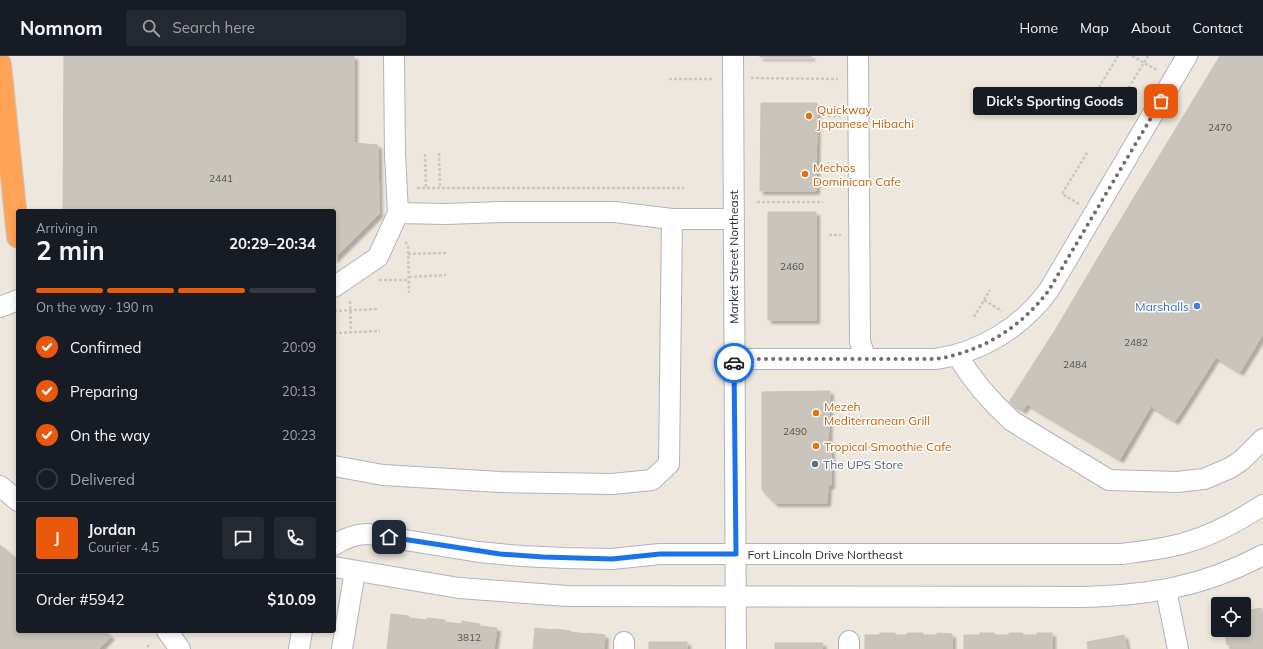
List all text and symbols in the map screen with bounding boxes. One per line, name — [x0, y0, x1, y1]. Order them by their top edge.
search box — [126, 10, 406, 46]
text: Nomnom — [20, 16, 102, 40]
icon: search — [140, 17, 162, 39]
text: Search here — [172, 18, 255, 37]
text: Home — [1019, 19, 1058, 37]
text: Map — [1080, 19, 1109, 37]
text: About — [1131, 19, 1171, 37]
text: Contact — [1193, 19, 1243, 37]
pin — [1144, 84, 1178, 118]
callout: Dick's Sporting Goods — [973, 87, 1137, 115]
icon: bag — [1150, 90, 1172, 112]
text: Dick's Sporting Goods — [986, 93, 1124, 109]
place label: Quickway Japanese Hibachi — [817, 102, 914, 131]
marker: Quickway Japanese Hibachi — [804, 111, 814, 121]
house number: 2470 — [1208, 121, 1232, 134]
place label: Mechos Dominican Cafe — [813, 160, 901, 189]
marker: Mechos Dominican Cafe — [800, 169, 810, 179]
house number: 2441 — [209, 172, 233, 185]
street label: Market Street Northeast — [726, 190, 741, 324]
text: Arriving in — [36, 220, 98, 236]
text: 2 min — [36, 234, 105, 267]
text: 20:29–20:34 — [229, 234, 316, 253]
house number: 2460 — [780, 260, 804, 273]
text: On the way · 190 m — [36, 299, 153, 315]
place label: Marshalls — [1135, 299, 1189, 314]
marker: Marshalls — [1192, 301, 1202, 311]
icon: check — [36, 336, 58, 358]
house number: 2482 — [1124, 336, 1148, 349]
text: Confirmed — [70, 338, 141, 357]
text: 20:09 — [282, 339, 316, 355]
courier — [714, 343, 754, 383]
icon: car — [723, 352, 745, 374]
house number: 2484 — [1063, 358, 1087, 371]
icon: check — [36, 380, 58, 402]
text: Preparing — [70, 382, 138, 401]
text: 20:13 — [282, 383, 316, 399]
place label: Mezeh Mediterranean Grill — [824, 399, 930, 428]
marker: Mezeh Mediterranean Grill — [811, 408, 821, 418]
icon: check — [36, 424, 58, 446]
house number: 2490 — [783, 425, 807, 438]
text: On the way — [70, 426, 150, 445]
text: 20:23 — [282, 427, 316, 443]
place label: Tropical Smoothie Cafe — [824, 439, 952, 454]
marker: Tropical Smoothie Cafe — [811, 441, 821, 451]
place label: The UPS Store — [823, 457, 903, 472]
marker: The UPS Store — [810, 459, 820, 469]
text: Delivered — [70, 470, 135, 489]
button: chat — [222, 517, 264, 559]
button: phone — [274, 517, 316, 559]
text: Jordan — [88, 520, 136, 539]
pin — [372, 520, 406, 554]
icon: home — [378, 526, 400, 548]
text: J — [54, 528, 60, 547]
text: Courier · 4.5 — [88, 539, 159, 555]
street label: Fort Lincoln Drive Northeast — [747, 547, 903, 562]
text: Order #5942 — [36, 590, 124, 609]
text: $10.09 — [267, 590, 316, 609]
map controls — [1211, 597, 1251, 637]
button: locate — [1211, 597, 1251, 637]
house number: 3812 — [457, 631, 481, 644]

